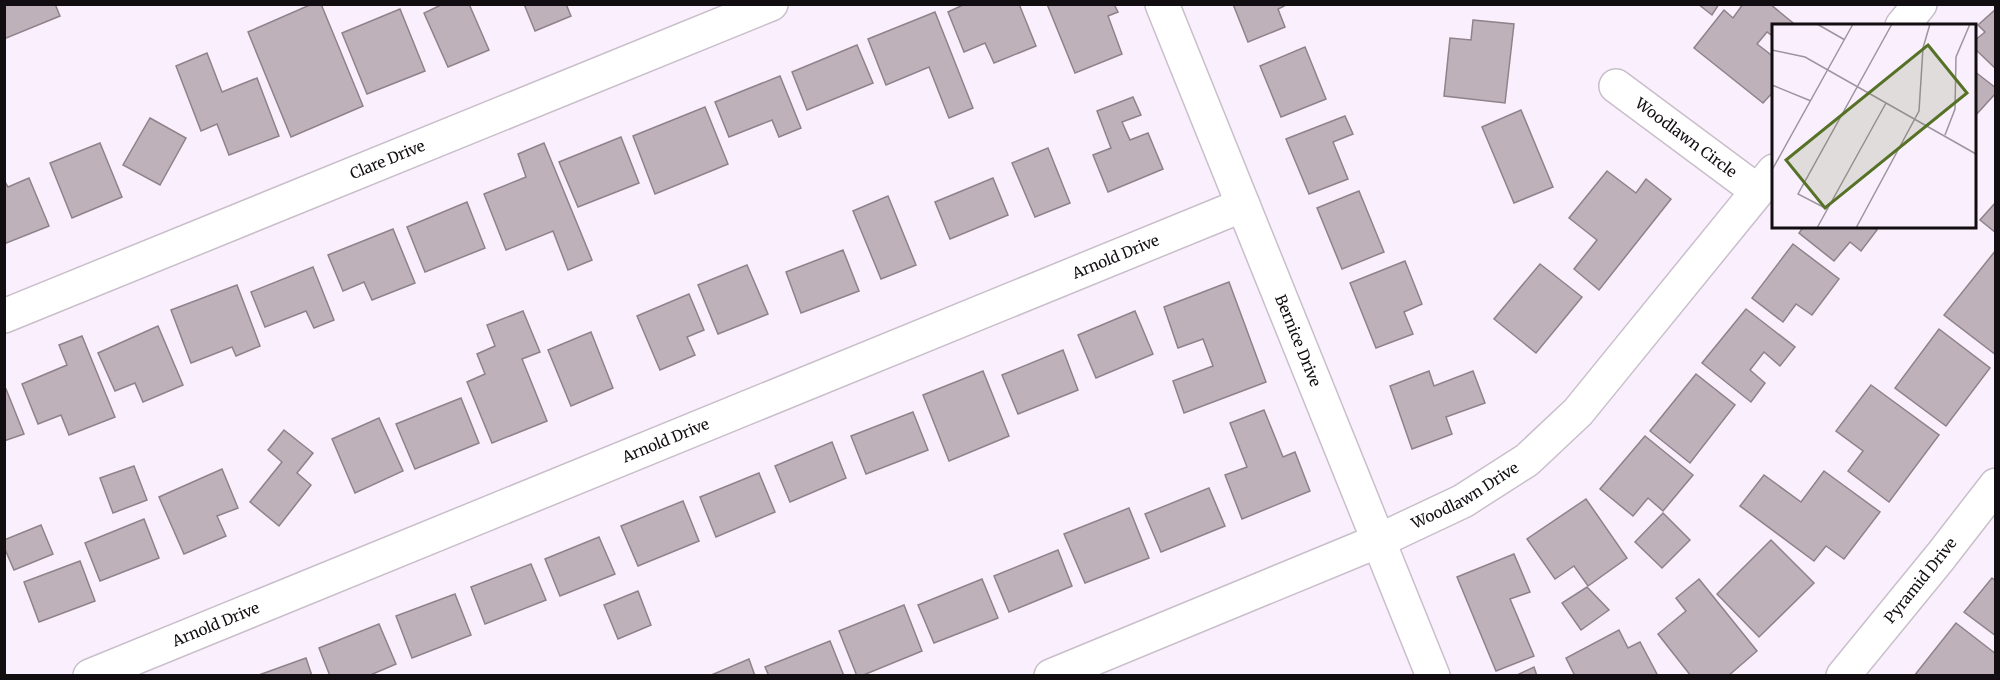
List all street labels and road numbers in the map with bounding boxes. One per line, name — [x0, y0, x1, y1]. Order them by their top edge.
street label: Woodlawn Circle — [1631, 93, 1741, 181]
street label: Clare Drive — [347, 136, 428, 183]
street label: Arnold Drive — [1068, 230, 1162, 283]
street label: Bernice Drive — [1271, 292, 1325, 389]
street label: Arnold Drive — [618, 414, 712, 467]
street label: Woodlawn Drive — [1408, 458, 1522, 533]
street label: Pyramid Drive — [1880, 534, 1961, 627]
street label: Arnold Drive — [169, 598, 262, 651]

